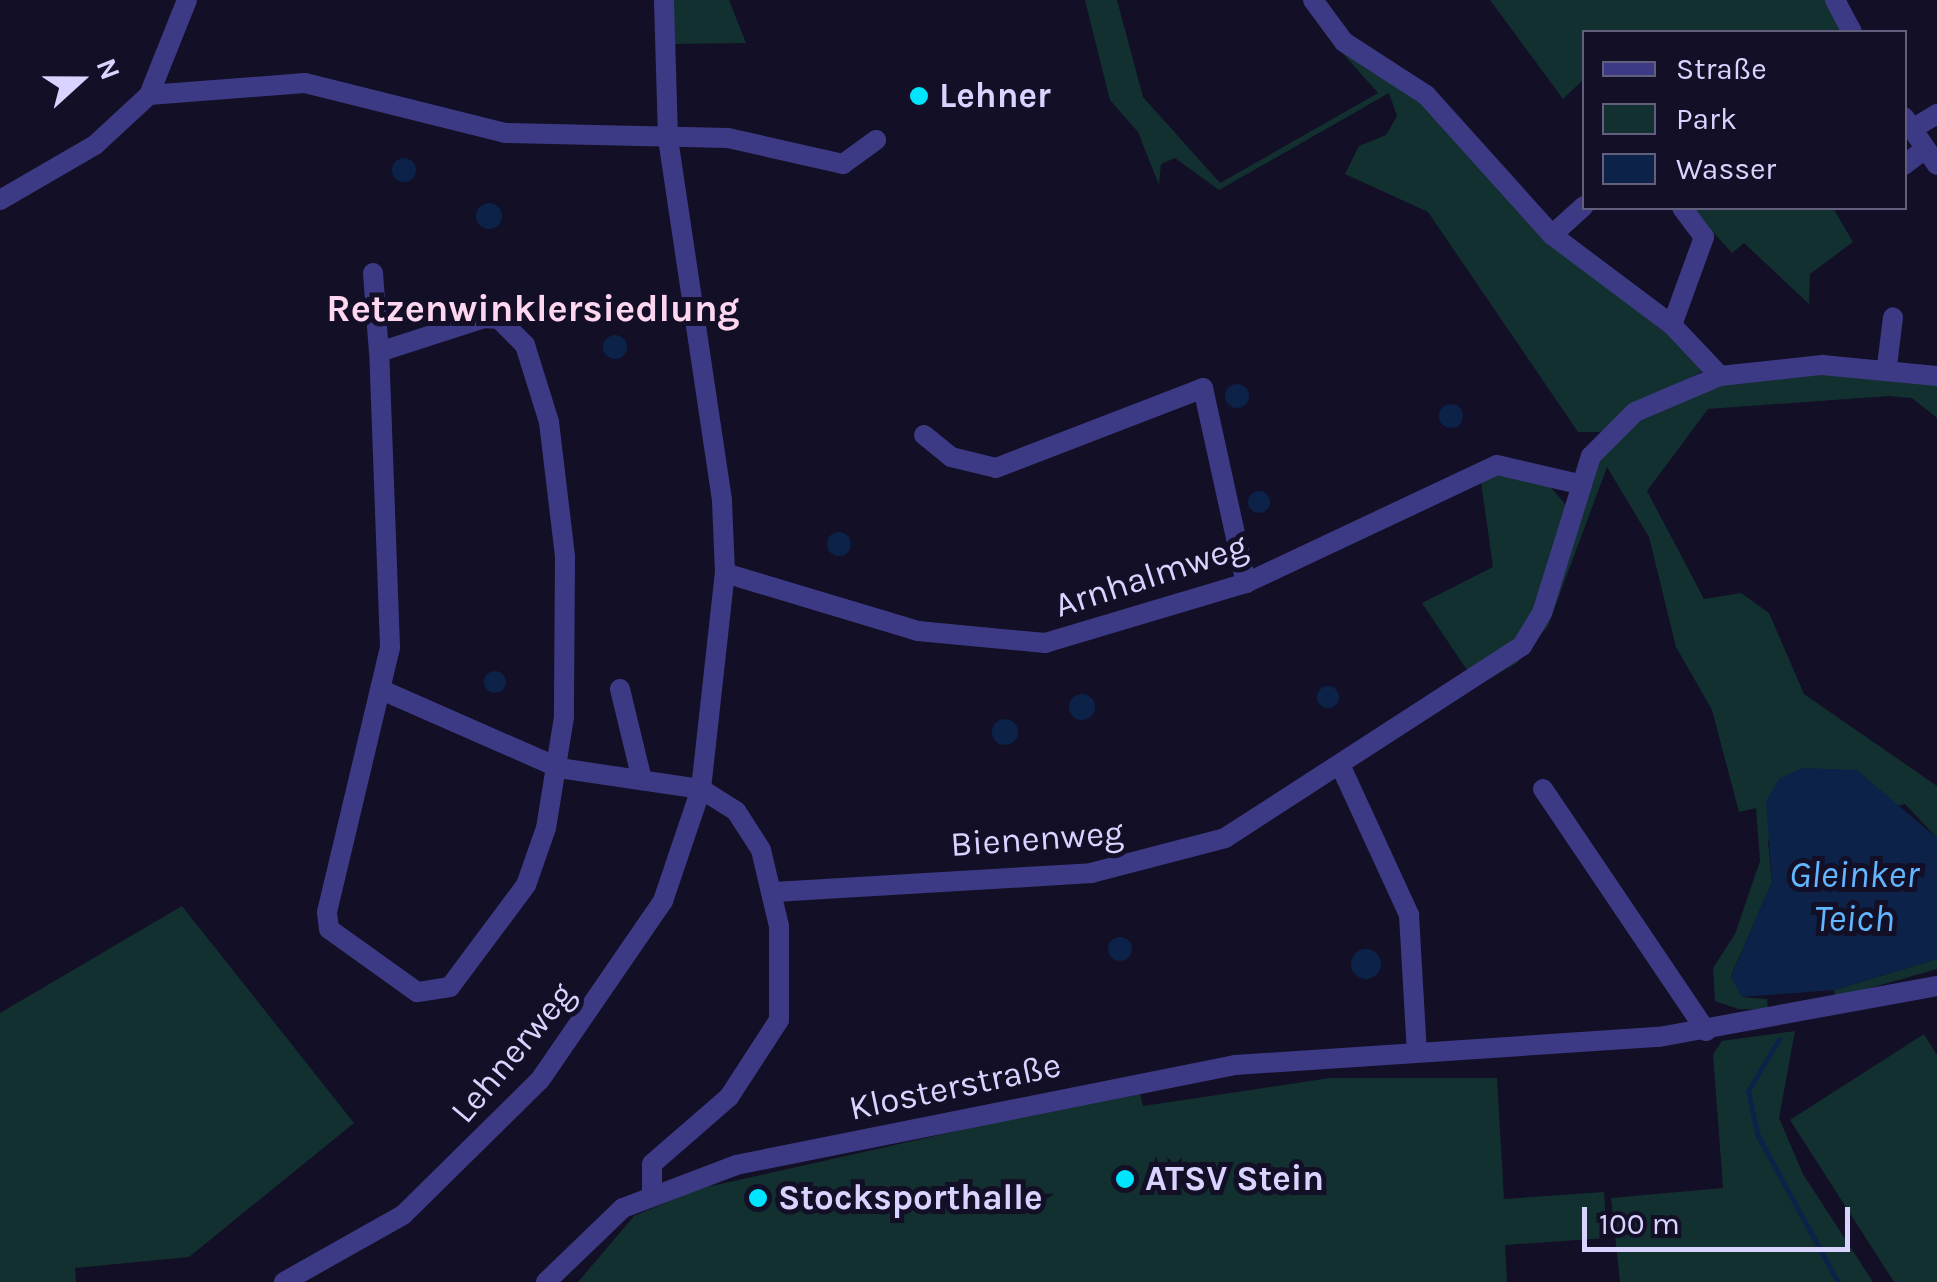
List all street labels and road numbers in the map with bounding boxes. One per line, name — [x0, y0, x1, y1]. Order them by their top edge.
street label: Arnhalmweg — [1049, 525, 1253, 627]
street label: Bienenweg — [949, 812, 1125, 866]
street label: Lehnerweg — [442, 974, 584, 1132]
street label: Klosterstraße — [845, 1044, 1065, 1130]

